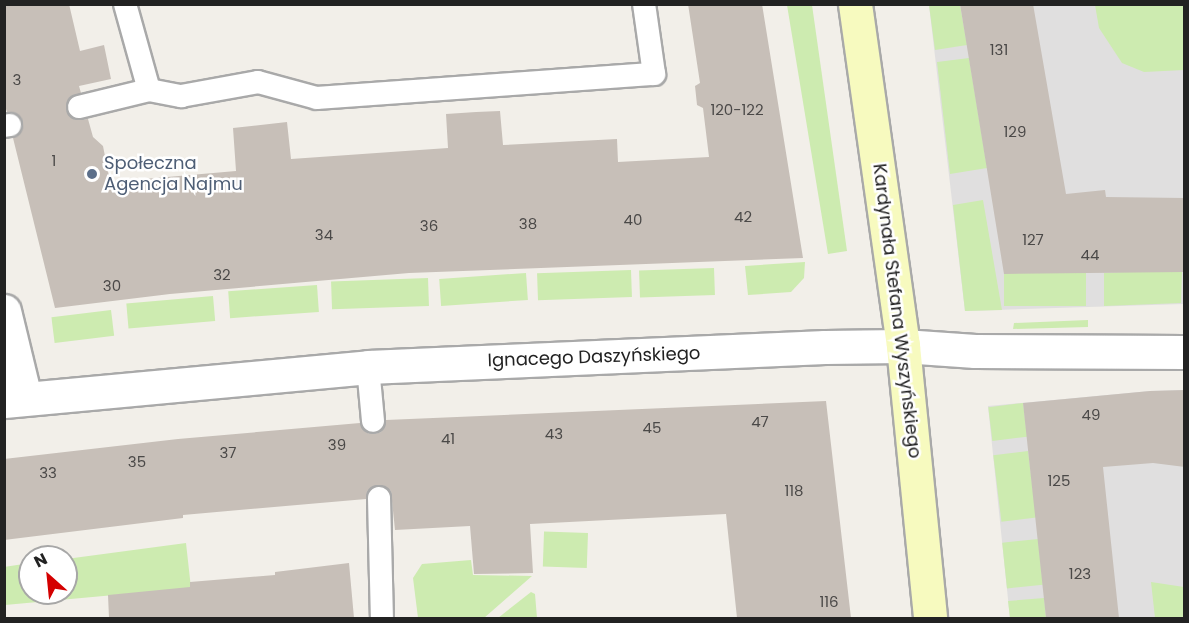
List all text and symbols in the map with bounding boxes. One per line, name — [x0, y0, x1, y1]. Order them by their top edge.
house number: 131 — [990, 41, 1008, 59]
house number: 3 — [13, 71, 21, 89]
house number: 120-122 — [710, 101, 764, 119]
house number: 129 — [1004, 123, 1026, 141]
house number: 1 — [52, 152, 56, 170]
place label: Społeczna Agencja Najmu — [104, 153, 243, 195]
street label: Kardynała Stefana Wyszyńskiego — [868, 162, 926, 460]
marker: Społeczna Agencja Najmu — [85, 167, 99, 181]
house number: 42 — [734, 208, 752, 226]
house number: 40 — [624, 211, 642, 229]
house number: 38 — [519, 215, 537, 233]
house number: 36 — [420, 217, 438, 235]
house number: 34 — [315, 226, 333, 244]
house number: 127 — [1022, 231, 1044, 249]
house number: 44 — [1081, 246, 1099, 264]
house number: 32 — [213, 266, 231, 284]
house number: 30 — [103, 277, 121, 295]
street label: Ignacego Daszyńskiego — [487, 342, 701, 372]
house number: 49 — [1082, 406, 1100, 424]
house number: 47 — [751, 413, 769, 431]
house number: 45 — [643, 419, 661, 437]
house number: 43 — [545, 425, 563, 443]
house number: 41 — [441, 430, 455, 448]
house number: 39 — [328, 436, 346, 454]
house number: 37 — [219, 444, 237, 462]
house number: 35 — [128, 453, 146, 471]
house number: 33 — [39, 464, 57, 482]
house number: 125 — [1048, 472, 1070, 490]
house number: 118 — [784, 482, 804, 500]
north arrow — [18, 545, 78, 605]
text: N — [30, 547, 51, 573]
house number: 123 — [1069, 565, 1091, 583]
house number: 116 — [819, 593, 839, 611]

